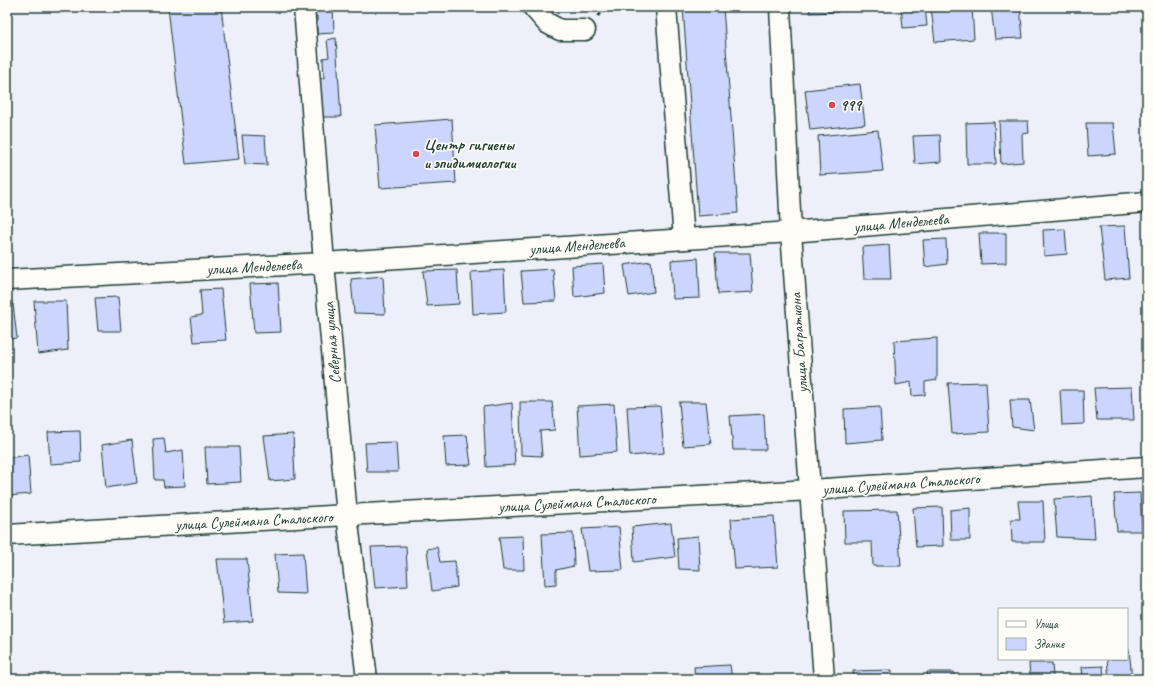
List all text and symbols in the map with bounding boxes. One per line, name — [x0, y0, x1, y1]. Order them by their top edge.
place label: 999 — [840, 95, 863, 115]
marker: 999 — [827, 100, 837, 110]
place label: Центр гигиены и эпидимиологии — [424, 135, 516, 173]
marker: Центр гигиены и эпидимиологии — [411, 149, 421, 159]
street label: улица Менделеева — [852, 209, 951, 237]
street label: улица Менделеева — [528, 233, 627, 259]
street label: улица Менделеева — [205, 254, 304, 280]
street label: улица Багратиона — [785, 291, 813, 395]
street label: Северная улица — [318, 300, 346, 385]
street label: улица Сулеймана Стальского — [821, 468, 983, 500]
street label: улица Сулеймана Стальского — [497, 489, 659, 517]
street label: улица Сулеймана Стальского — [174, 507, 336, 535]
legend — [998, 608, 1128, 660]
text: Улица — [1034, 616, 1059, 632]
text: Здание — [1034, 636, 1065, 652]

